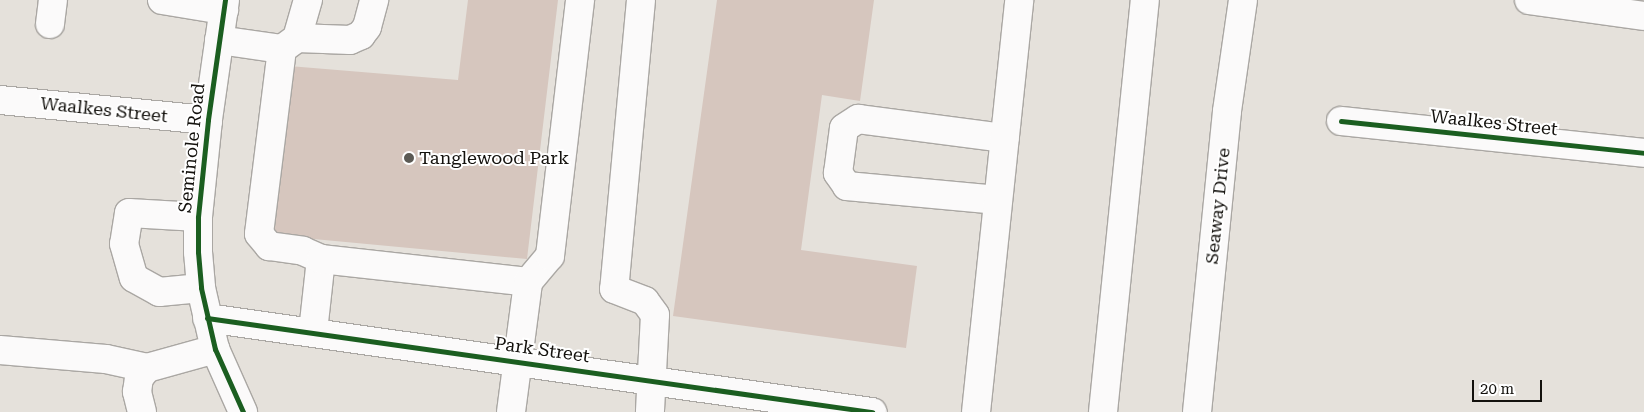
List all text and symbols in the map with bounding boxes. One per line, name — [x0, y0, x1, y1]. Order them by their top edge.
street label: Seminole Road — [174, 82, 210, 214]
street label: Waalkes Street — [39, 93, 169, 127]
street label: Waalkes Street — [1429, 106, 1559, 140]
place label: Tanglewood Park — [419, 147, 569, 169]
street label: Seaway Drive — [1201, 147, 1235, 265]
marker: Tanglewood Park — [403, 152, 415, 164]
street label: Park Street — [493, 333, 591, 367]
scale bar — [1474, 370, 1544, 402]
text: 20 m — [1480, 380, 1514, 398]

